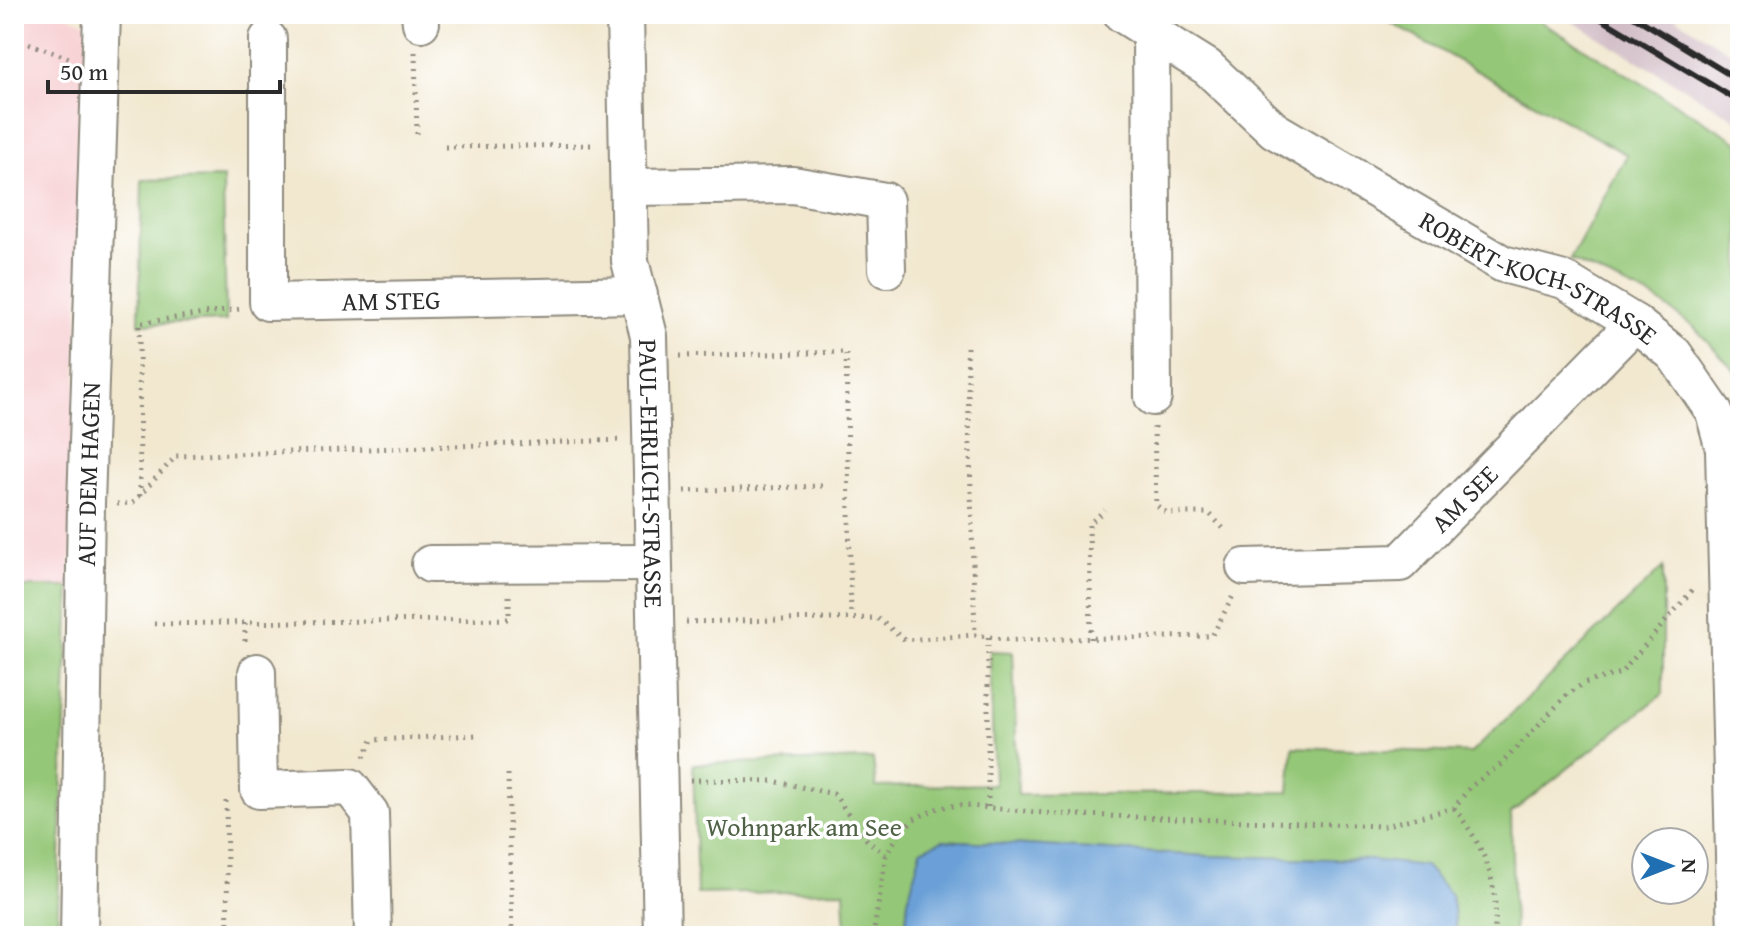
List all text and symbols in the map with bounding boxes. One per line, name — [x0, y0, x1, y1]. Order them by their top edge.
scale bar — [48, 44, 280, 94]
text: 50 m — [60, 54, 108, 89]
street label: ROBERT-KOCH-STRASSE — [1412, 200, 1666, 353]
street label: AM STEG — [341, 279, 441, 320]
street label: PAUL-EHRLICH-STRASSE — [630, 339, 674, 608]
street label: AUF DEM HAGEN — [65, 381, 109, 567]
street label: AM SEE — [1421, 455, 1506, 541]
park label: Wohnpark am See — [706, 807, 902, 846]
north arrow — [1630, 826, 1710, 906]
text: N — [1674, 859, 1706, 874]

